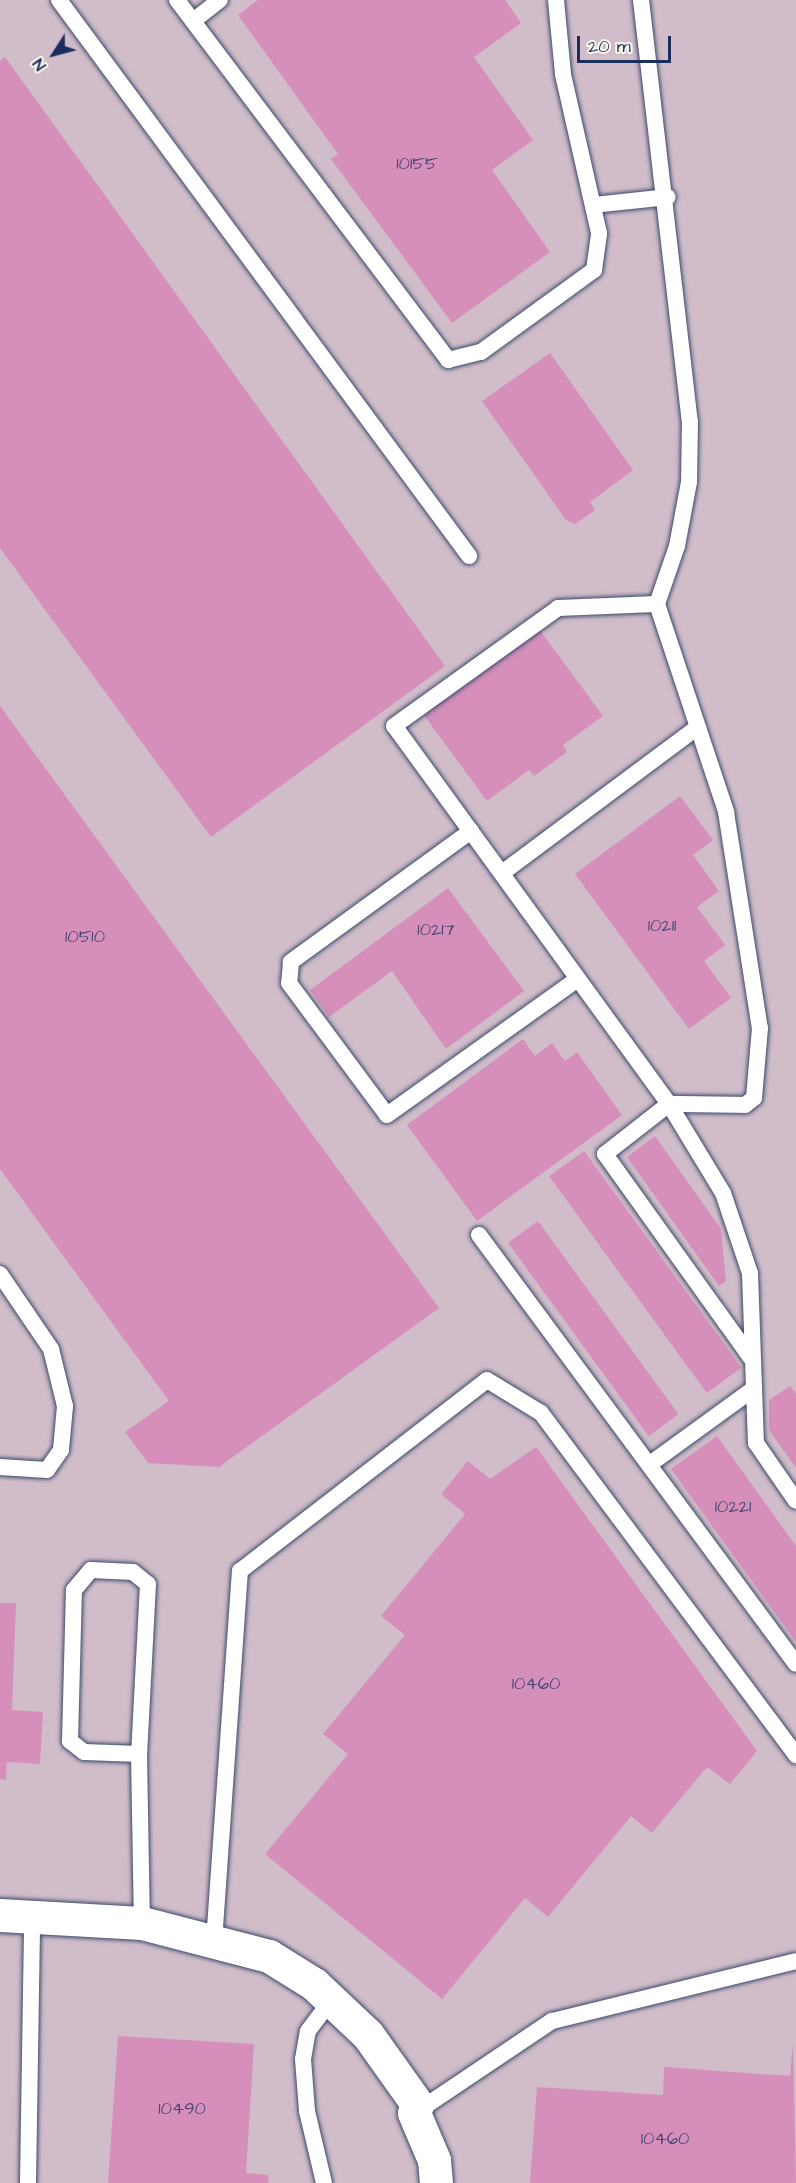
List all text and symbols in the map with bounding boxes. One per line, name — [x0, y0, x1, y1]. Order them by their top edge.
north arrow — [24, 24, 84, 84]
scale bar — [580, 24, 674, 62]
text: 20 m — [588, 34, 631, 59]
text: N — [28, 54, 51, 75]
house number: 10155 — [396, 153, 438, 175]
house number: 10211 — [648, 915, 676, 937]
house number: 10217 — [417, 919, 455, 941]
house number: 10510 — [65, 926, 105, 948]
house number: 10221 — [715, 1496, 751, 1518]
house number: 10460 — [512, 1673, 560, 1695]
house number: 10490 — [158, 2098, 206, 2120]
house number: 10460 — [641, 2128, 689, 2150]

